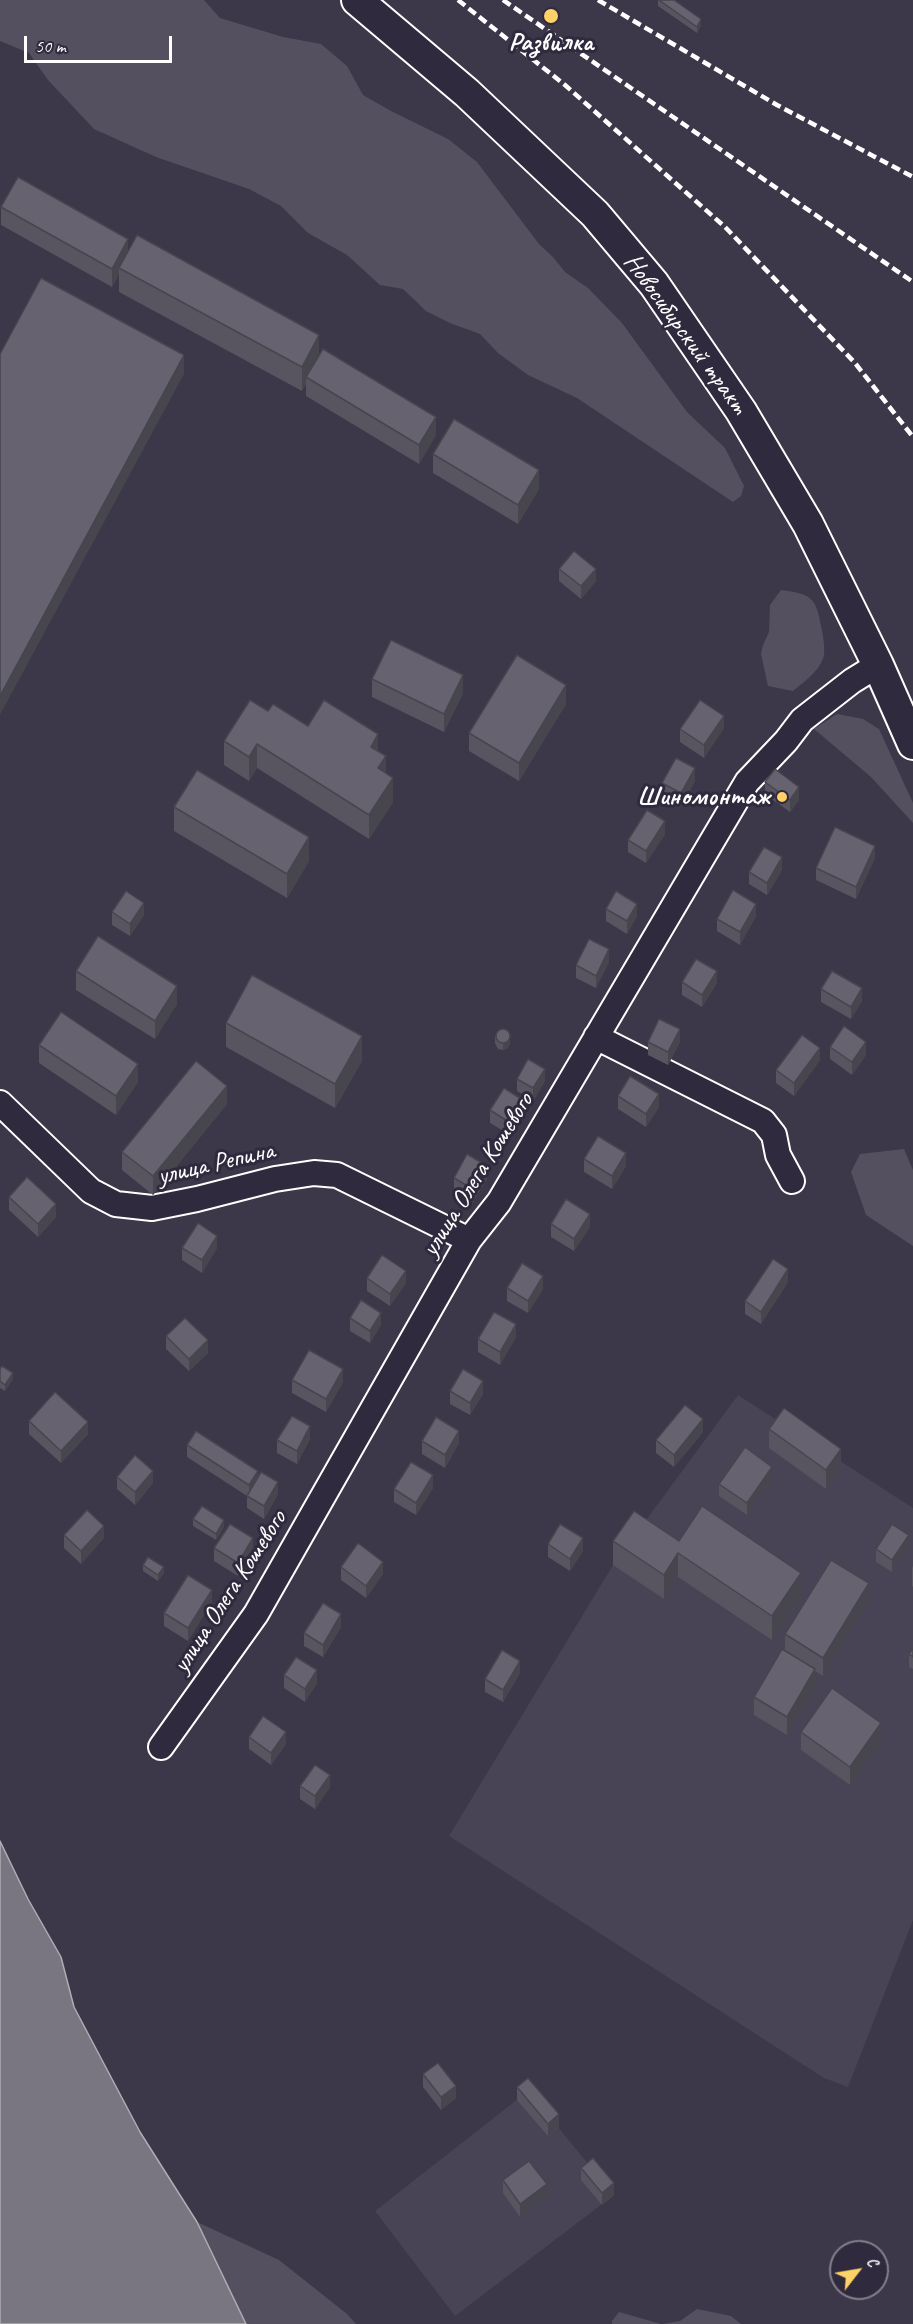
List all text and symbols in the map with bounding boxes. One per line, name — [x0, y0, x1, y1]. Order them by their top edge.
marker: Развилка — [542, 7, 560, 25]
scale bar — [27, 24, 176, 62]
place label: Развилка — [509, 27, 593, 59]
text: 50 m — [35, 35, 66, 57]
street label: Новосибирский тракт — [616, 248, 754, 420]
place label: Шиномонтаж — [637, 781, 770, 813]
marker: Шиномонтаж — [775, 790, 789, 804]
street label: улица Олега Кошевого — [415, 1087, 541, 1263]
street label: улица Репина — [155, 1135, 277, 1193]
street label: улица Олега Кошевого — [166, 1505, 294, 1679]
north arrow — [829, 2240, 889, 2300]
text: С — [862, 2253, 883, 2270]

